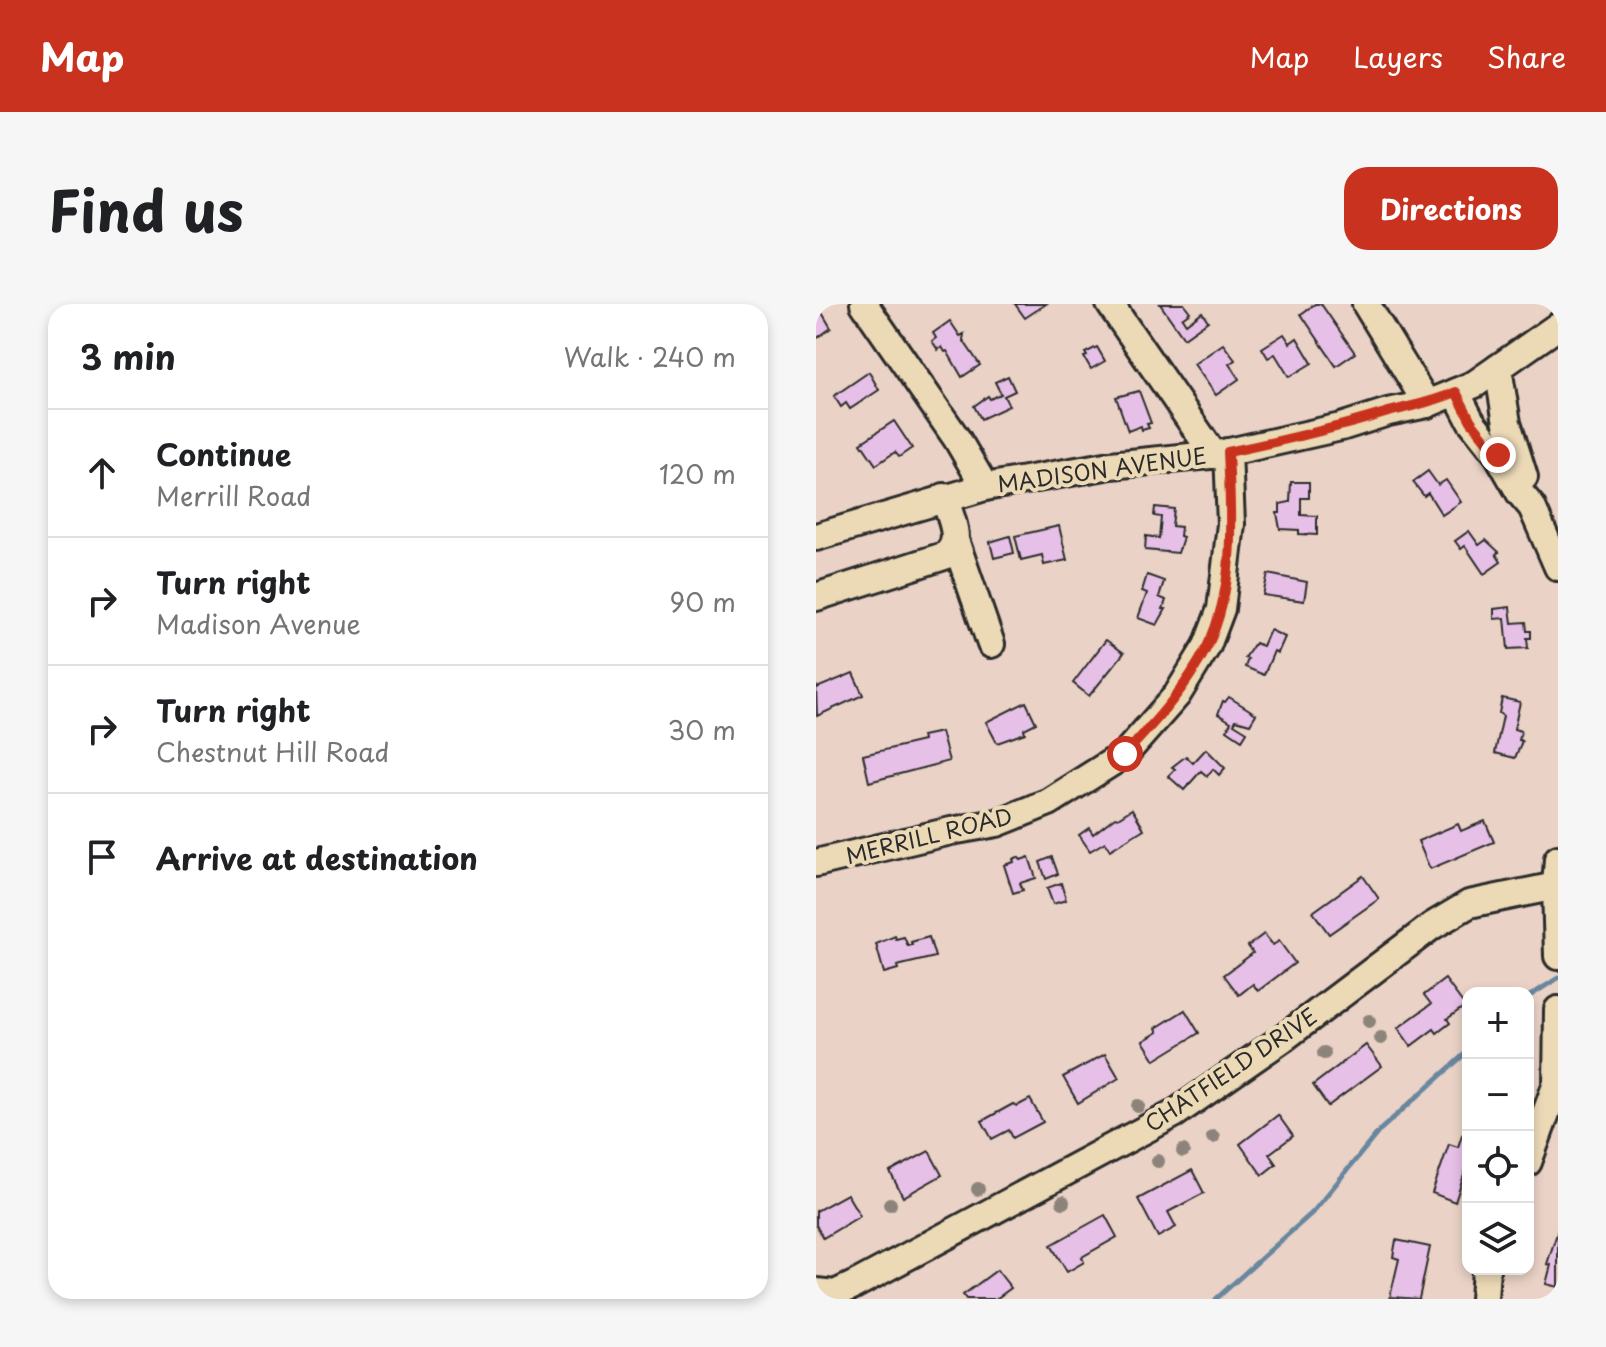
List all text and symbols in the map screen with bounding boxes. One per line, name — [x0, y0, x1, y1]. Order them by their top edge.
text: Map — [40, 28, 124, 85]
text: Map — [1249, 35, 1309, 78]
text: Layers — [1353, 35, 1443, 78]
text: Share — [1487, 35, 1566, 78]
text: Find us — [48, 166, 244, 251]
button: Directions — [1344, 167, 1558, 250]
text: 3 min — [80, 330, 176, 382]
text: Walk · 240 m — [564, 337, 736, 376]
text: Continue — [156, 431, 291, 476]
street label: MADISON AVENUE — [995, 437, 1209, 500]
route end — [1480, 437, 1516, 473]
icon: ahead — [80, 451, 124, 495]
text: 120 m — [659, 454, 736, 493]
text: Merrill Road — [156, 476, 311, 515]
text: Turn right — [156, 559, 311, 604]
icon: right — [80, 579, 124, 623]
text: 90 m — [669, 582, 736, 621]
text: Madison Avenue — [156, 604, 361, 643]
text: Turn right — [156, 687, 311, 732]
icon: right — [80, 707, 124, 751]
text: 30 m — [668, 710, 736, 749]
text: Chestnut Hill Road — [156, 732, 389, 771]
route start — [1107, 736, 1143, 772]
street label: MERRILL ROAD — [842, 798, 1015, 871]
icon: arrive — [80, 835, 124, 879]
text: Arrive at destination — [156, 835, 478, 880]
map controls — [1462, 987, 1534, 1275]
button: + — [1462, 987, 1534, 1059]
street label: CHATFIELD DRIVE — [1137, 999, 1323, 1139]
button: − — [1462, 1059, 1534, 1131]
button: locate — [1462, 1131, 1534, 1203]
button: layers — [1462, 1203, 1534, 1275]

